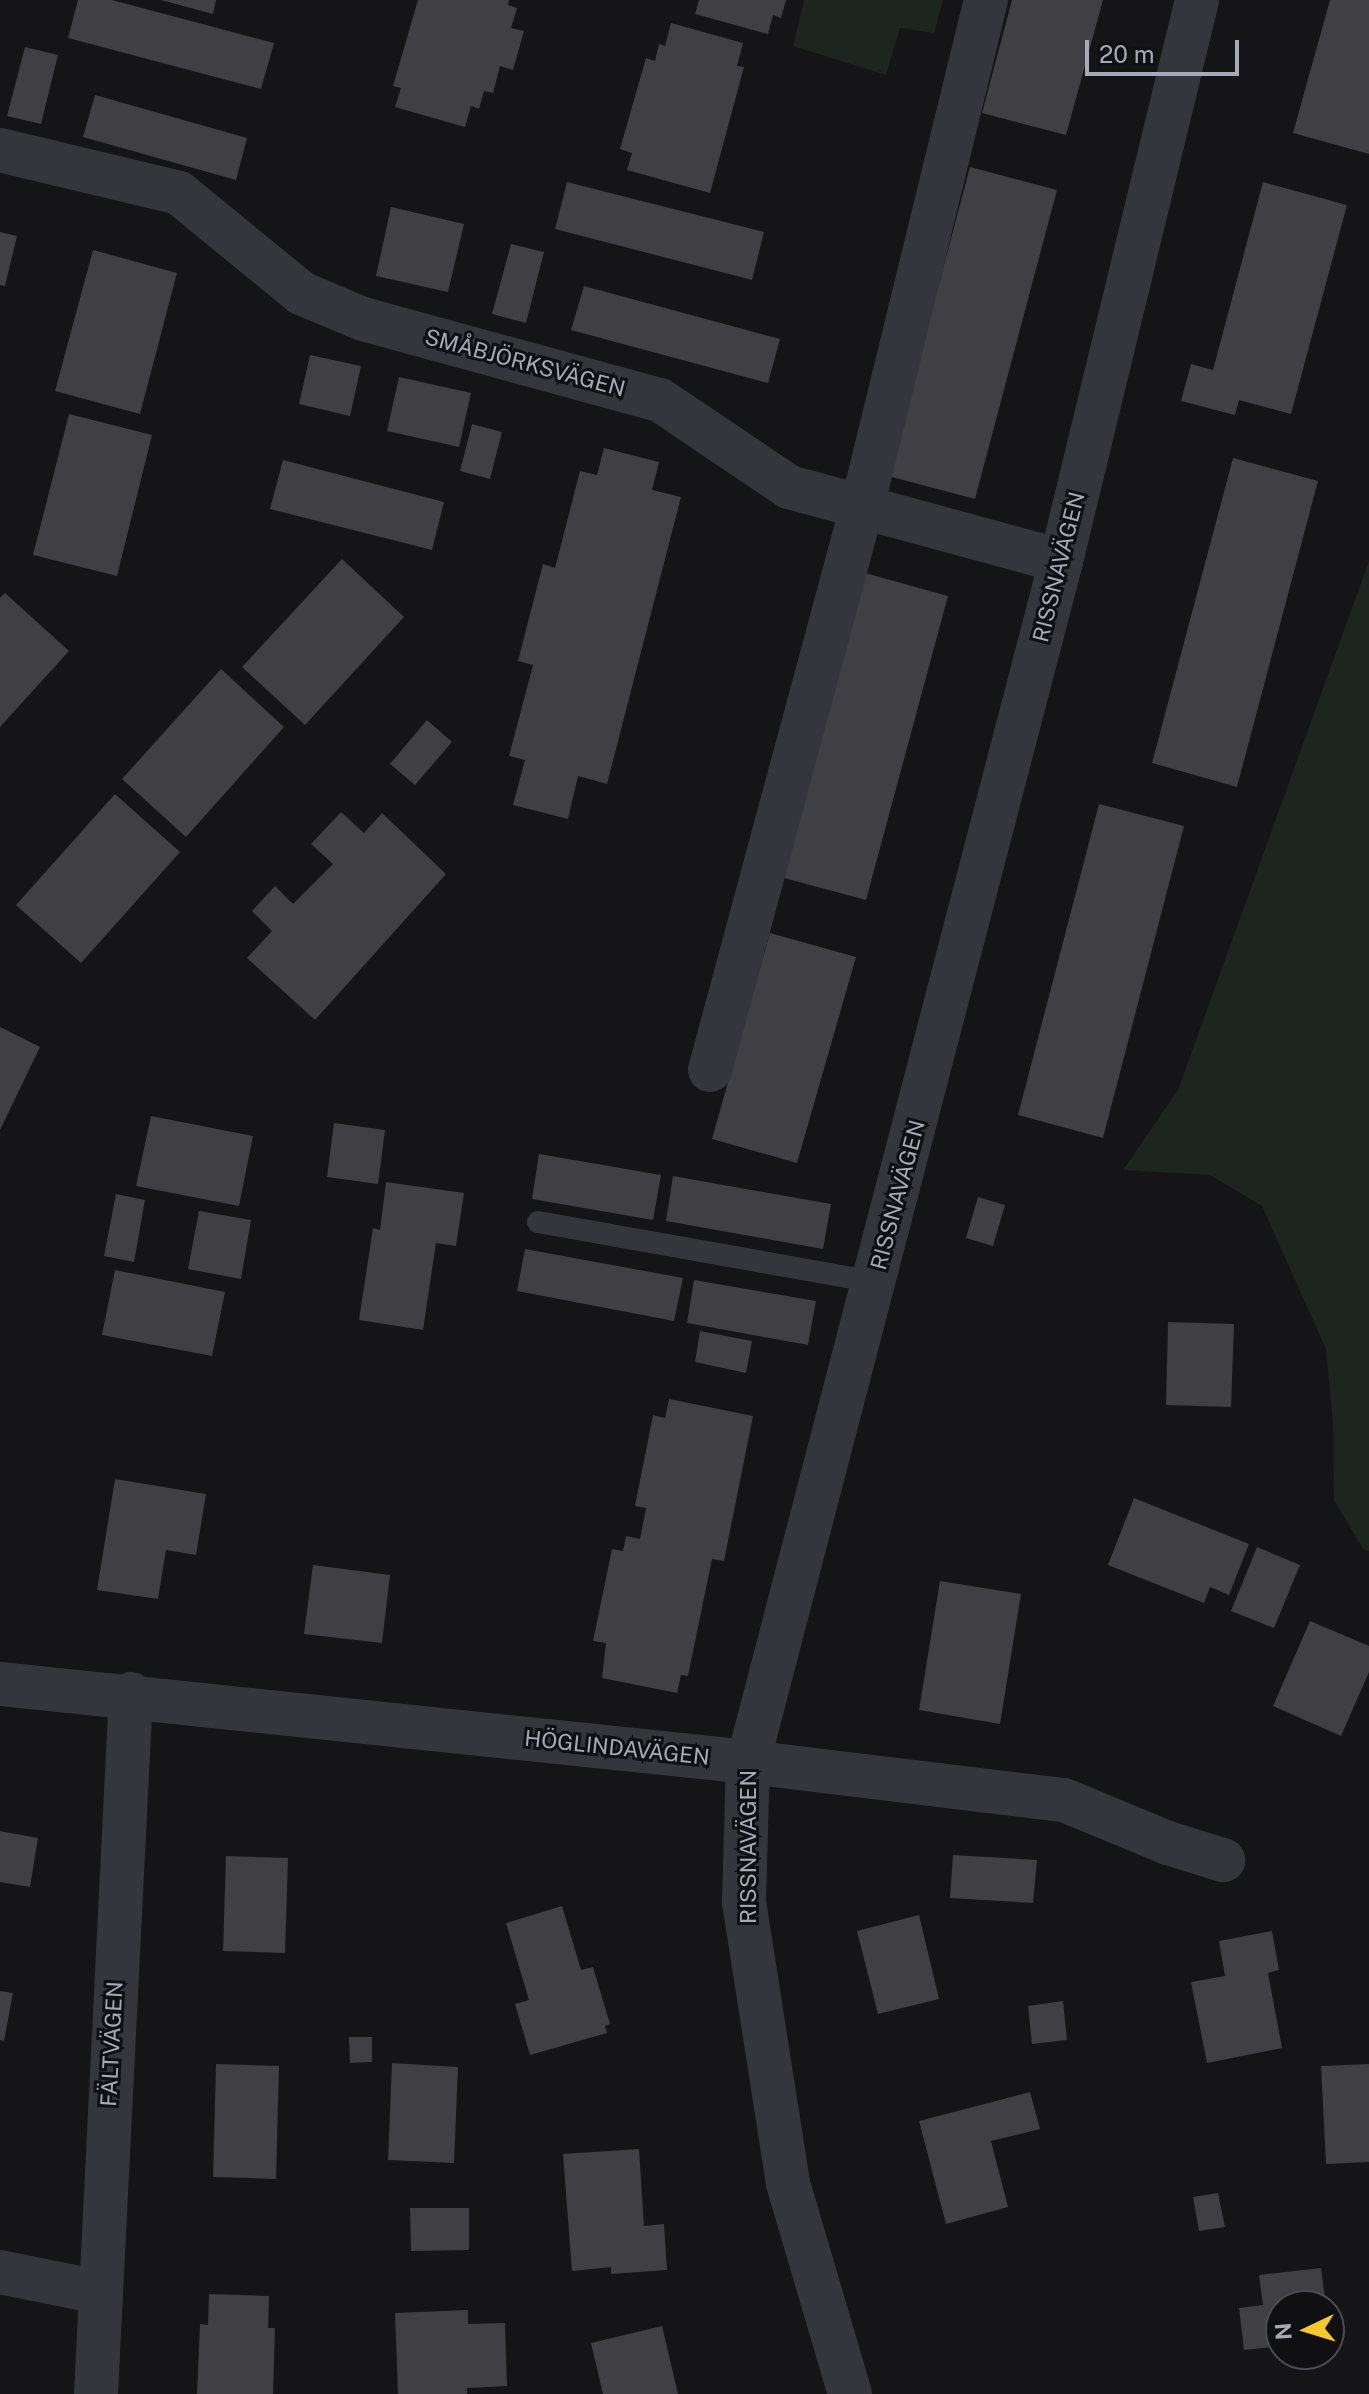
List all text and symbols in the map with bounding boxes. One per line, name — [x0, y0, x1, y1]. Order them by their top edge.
scale bar — [1089, 24, 1243, 74]
text: 20 m — [1099, 40, 1155, 68]
street label: SMÅBJÖRKSVÄGEN — [422, 324, 628, 402]
street label: RISSNAVÄGEN — [1028, 489, 1090, 645]
street label: RISSNAVÄGEN — [865, 1117, 931, 1273]
street label: HÖGLINDAVÄGEN — [523, 1725, 711, 1771]
street label: RISSNAVÄGEN — [736, 1770, 762, 1924]
street label: FÄLTVÄGEN — [96, 1981, 128, 2107]
north arrow — [1265, 2290, 1345, 2370]
text: N — [1269, 2322, 1297, 2341]

